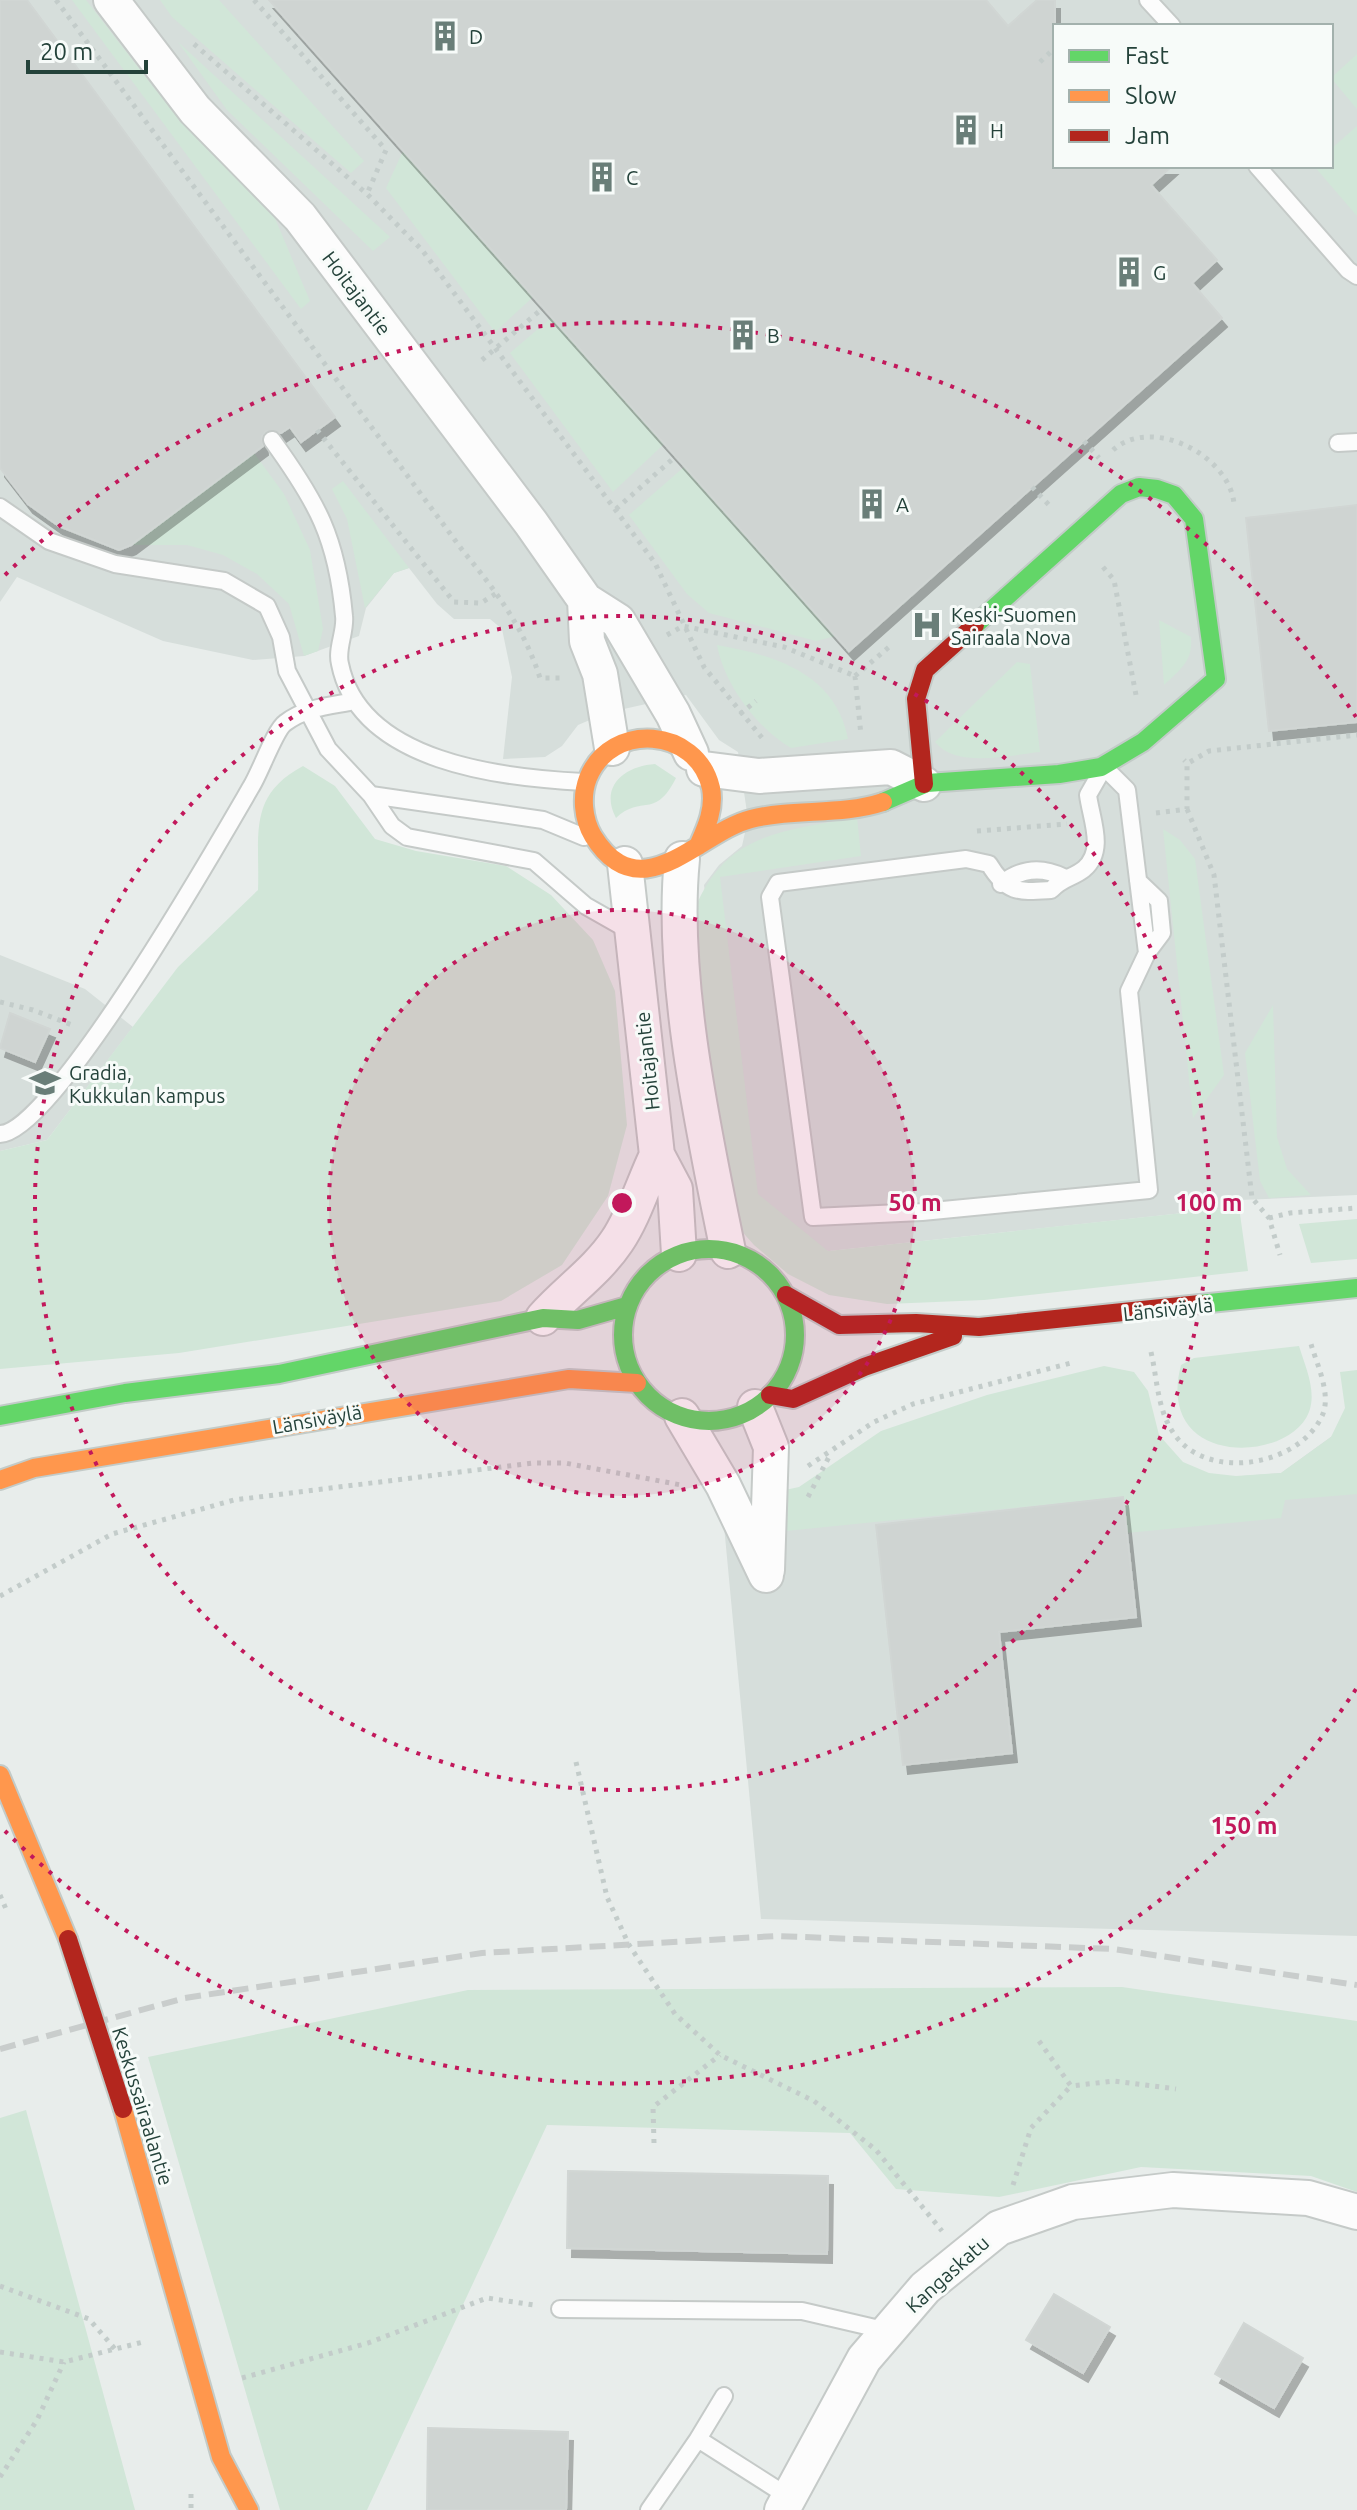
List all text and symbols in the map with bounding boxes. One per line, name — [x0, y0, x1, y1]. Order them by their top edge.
building icon: D — [428, 19, 462, 53]
scale bar — [28, 24, 146, 74]
legend — [1053, 24, 1333, 168]
place label: D — [469, 25, 483, 48]
text: 20 m — [40, 38, 93, 65]
text: Fast — [1125, 42, 1169, 69]
text: Slow — [1125, 82, 1177, 109]
building icon: H — [949, 113, 983, 147]
place label: H — [990, 119, 1004, 142]
text: Jam — [1125, 122, 1170, 149]
building icon: C — [585, 160, 619, 194]
place label: C — [626, 166, 638, 189]
street label: Hoitajantie — [318, 247, 396, 339]
building icon: G — [1112, 255, 1146, 289]
place label: G — [1153, 261, 1166, 284]
building icon: B — [726, 318, 760, 352]
place label: B — [767, 324, 780, 347]
building icon: A — [855, 487, 889, 521]
place label: A — [896, 493, 909, 516]
place label: Keski-Suomen Sairaala Nova — [951, 603, 1077, 649]
hospital icon: Keski-Suomen Sairaala Nova — [910, 608, 944, 642]
street label: Hoitajantie — [630, 1011, 664, 1111]
place label: Gradia, Kukkulan kampus — [69, 1061, 225, 1107]
school or university icon: Gradia, Kukkulan kampus — [28, 1066, 62, 1100]
centre of rings — [608, 1189, 636, 1217]
text: 50 m — [888, 1189, 942, 1216]
text: 100 m — [1176, 1189, 1242, 1216]
street label: Länsiväylä — [1122, 1293, 1214, 1325]
street label: Länsiväylä — [270, 1400, 364, 1438]
text: 150 m — [1211, 1812, 1277, 1839]
street label: Keskussairaalantie — [108, 2024, 178, 2188]
street label: Kangaskatu — [901, 2231, 993, 2317]

